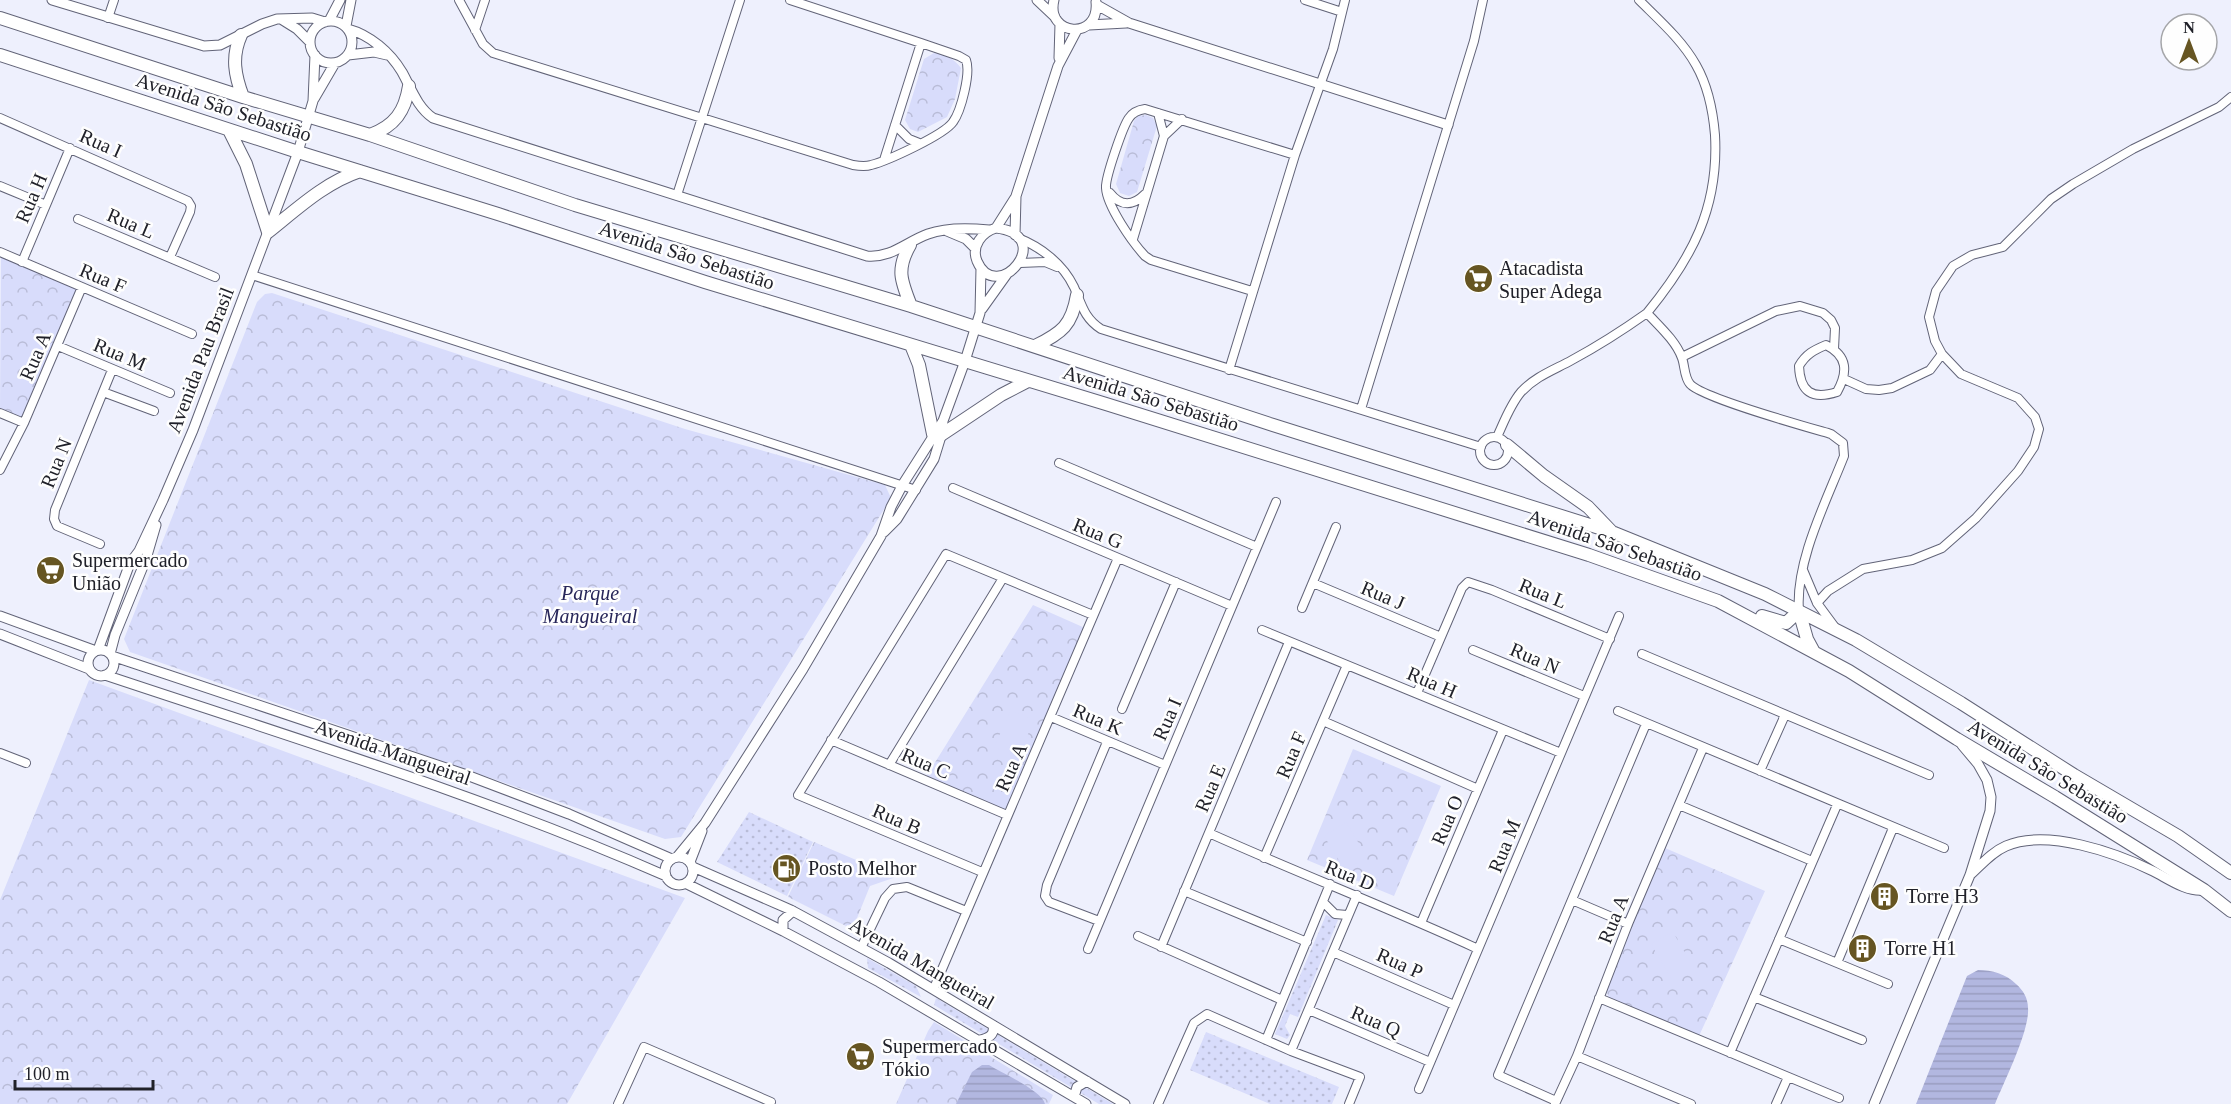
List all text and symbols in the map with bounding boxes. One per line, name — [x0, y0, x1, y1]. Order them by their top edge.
north arrow — [2159, 12, 2219, 72]
text: N — [2183, 19, 2195, 36]
street label: Avenida São Sebastião — [134, 68, 314, 146]
street label: Rua I — [76, 124, 126, 162]
street label: Rua H — [11, 170, 51, 226]
street label: Rua L — [104, 203, 158, 243]
street label: Avenida São Sebastião — [597, 216, 777, 294]
place label: Atacadista Super Adega — [1499, 257, 1602, 303]
street label: Rua F — [76, 258, 130, 298]
supermarket icon: Atacadista Super Adega — [1462, 263, 1494, 295]
street label: Avenida Pau Brasil — [162, 284, 238, 436]
street label: Rua A — [15, 328, 55, 384]
street label: Rua M — [90, 333, 150, 375]
street label: Avenida São Sebastião — [1060, 361, 1242, 435]
street label: Rua N — [36, 435, 76, 491]
street label: Avenida São Sebastião — [1525, 505, 1705, 585]
street label: Rua G — [1070, 513, 1126, 553]
place label: Supermercado União — [72, 549, 188, 594]
supermarket icon: Supermercado União — [35, 555, 67, 587]
street label: Rua L — [1516, 574, 1570, 612]
street label: Rua J — [1358, 576, 1408, 614]
park label: Parque Mangueiral — [542, 582, 638, 628]
street label: Rua N — [1507, 638, 1563, 678]
street label: Rua H — [1404, 662, 1460, 702]
street label: Rua I — [1148, 695, 1186, 743]
street label: Rua K — [1070, 699, 1127, 739]
street label: Avenida São Sebastião — [1964, 714, 2132, 828]
street label: Avenida Mangueiral — [312, 715, 474, 790]
street label: Rua F — [1271, 728, 1311, 782]
street label: Rua A — [991, 739, 1032, 795]
street label: Rua C — [898, 743, 954, 783]
street label: Rua E — [1190, 761, 1230, 815]
street label: Rua O — [1427, 792, 1467, 848]
street label: Rua B — [869, 799, 925, 839]
street label: Rua M — [1483, 816, 1525, 876]
fuel station icon: Posto Melhor — [771, 852, 803, 884]
street label: Rua D — [1322, 855, 1378, 895]
place label: Posto Melhor — [808, 857, 917, 879]
building icon: Torre H3 — [1869, 880, 1901, 912]
place label: Torre H3 — [1906, 885, 1978, 907]
street label: Rua A — [1593, 891, 1633, 947]
street label: Avenida Mangueiral — [845, 913, 999, 1014]
building icon: Torre H1 — [1847, 932, 1879, 964]
place label: Torre H1 — [1884, 937, 1956, 959]
street label: Rua P — [1373, 943, 1427, 983]
street label: Rua Q — [1348, 1001, 1405, 1041]
place label: Supermercado Tókio — [882, 1035, 998, 1080]
supermarket icon: Supermercado Tókio — [845, 1041, 877, 1073]
scale bar — [15, 1053, 153, 1091]
text: 100 m — [24, 1064, 70, 1084]

